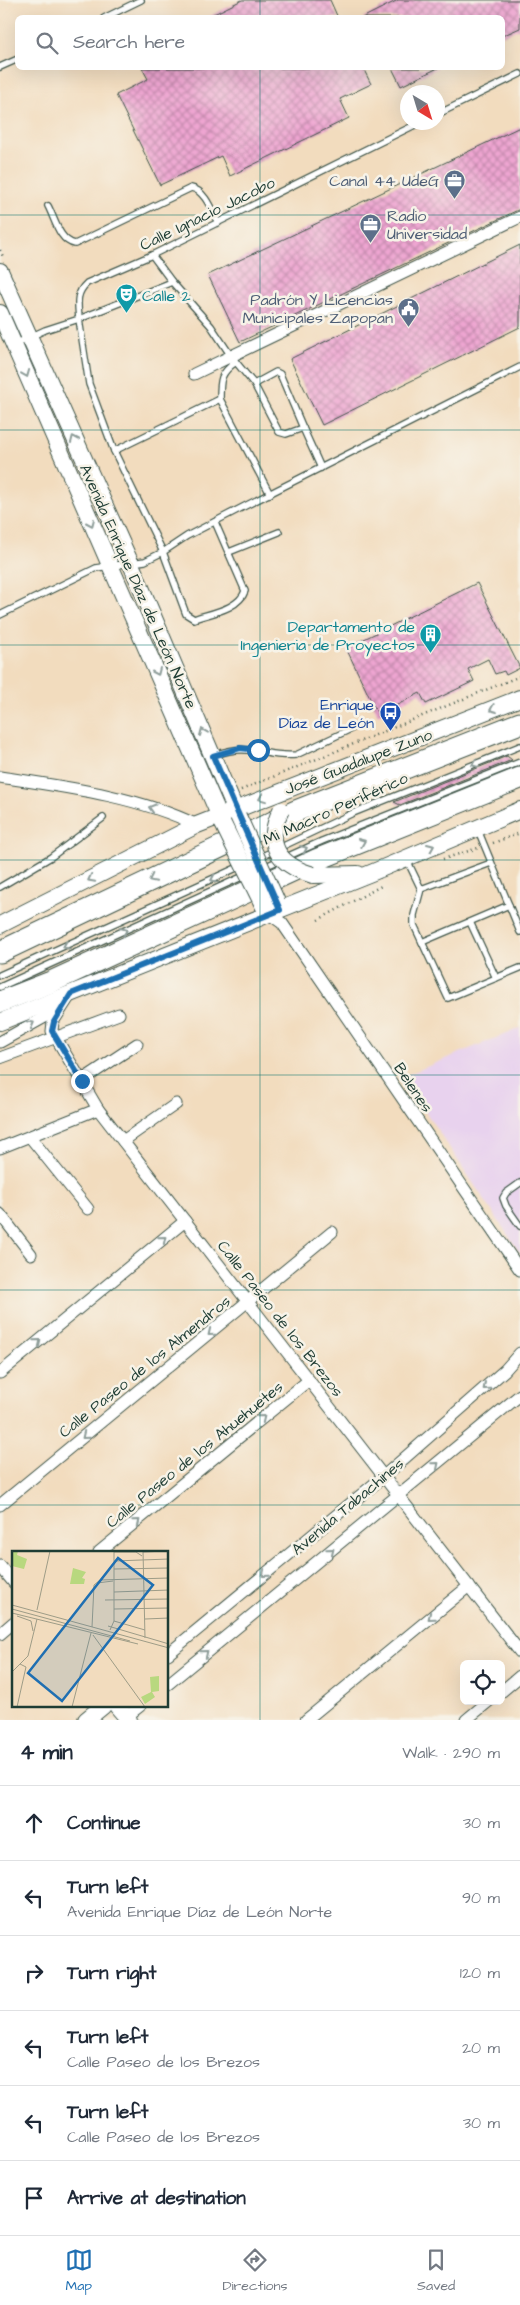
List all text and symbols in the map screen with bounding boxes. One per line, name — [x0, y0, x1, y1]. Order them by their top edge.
search box — [15, 15, 505, 70]
icon: search — [33, 29, 61, 57]
text: Search here — [73, 29, 185, 56]
north arrow — [400, 85, 445, 130]
office icon: Canal 44 UdeG — [443, 168, 467, 199]
place label: Canal 44 UdeG — [329, 170, 439, 192]
street label: Calle Ignacio Jacobo — [136, 172, 279, 257]
place label: Radio Universidad — [387, 205, 467, 245]
office icon: Radio Universidad — [359, 212, 383, 243]
theatre icon: Calle 2 — [114, 283, 138, 314]
place label: Calle 2 — [142, 285, 191, 307]
place label: Padrón Y Licencias Municipales Zapopan — [242, 289, 393, 329]
public building icon: Padrón Y Licencias Municipales Zapopan — [397, 296, 421, 327]
one-way arrow — [19, 369, 30, 378]
one-way arrow — [69, 435, 80, 444]
street label: Avenida Enrique Díaz de León Norte — [74, 461, 202, 712]
one-way arrow — [85, 518, 96, 527]
place label: Departamento de Ingenieria de Proyectos — [240, 616, 415, 657]
building icon: Departamento de Ingenieria de Proyectos — [419, 623, 443, 654]
one-way arrow — [150, 667, 161, 676]
place label: Enrique Díaz de León — [279, 694, 374, 734]
bus stop icon: Enrique Díaz de León — [378, 701, 402, 732]
one-way arrow — [489, 703, 498, 713]
street label: José Guadalupe Zuno — [281, 724, 435, 800]
one-way arrow — [198, 728, 209, 737]
route start — [247, 739, 270, 762]
one-way arrow — [471, 758, 480, 768]
street label: Mi Macro Periférico — [259, 767, 411, 851]
one-way arrow — [258, 792, 267, 803]
one-way arrow — [148, 804, 156, 814]
one-way arrow — [357, 837, 365, 847]
one-way arrow — [427, 843, 435, 853]
one-way arrow — [299, 845, 308, 856]
one-way arrow — [88, 873, 97, 883]
one-way arrow — [148, 873, 157, 883]
one-way arrow — [210, 873, 219, 883]
one-way arrow — [119, 926, 128, 937]
one-way arrow — [62, 939, 71, 950]
one-way arrow — [26, 1021, 35, 1031]
street label: Belenes — [388, 1058, 438, 1117]
route end — [71, 1070, 94, 1093]
one-way arrow — [158, 1235, 167, 1244]
street label: Calle Paseo de los Brezos — [212, 1236, 348, 1401]
street label: Calle Paseo de los Almendros — [54, 1291, 235, 1443]
one-way arrow — [207, 1327, 216, 1336]
one-way arrow — [32, 1339, 41, 1347]
street label: Calle Paseo de los Ahuehuetes — [101, 1376, 288, 1533]
one-way arrow — [482, 1382, 491, 1391]
one-way arrow — [257, 1415, 266, 1424]
one-way arrow — [81, 1430, 90, 1439]
street label: Avenida Tabachines — [287, 1453, 409, 1560]
one-way arrow — [431, 1461, 440, 1470]
one-way arrow — [131, 1519, 140, 1527]
one-way arrow — [326, 1547, 335, 1556]
inset map — [12, 1551, 169, 1708]
one-way arrow — [262, 1568, 271, 1576]
one-way arrow — [428, 1612, 437, 1621]
one-way arrow — [200, 1650, 209, 1659]
map controls — [460, 1660, 505, 1705]
button: locate — [460, 1660, 505, 1705]
text: 4 min — [20, 1738, 73, 1767]
text: Walk · 290 m — [402, 1742, 500, 1764]
icon: ahead — [20, 1809, 48, 1837]
text: Continue — [67, 1810, 141, 1837]
text: 30 m — [463, 1812, 500, 1834]
text: Turn left — [67, 1874, 148, 1901]
icon: left — [20, 1884, 48, 1912]
text: 90 m — [462, 1887, 500, 1909]
text: Avenida Enrique Díaz de León Norte — [67, 1901, 332, 1923]
icon: right — [20, 1959, 48, 1987]
text: Turn right — [67, 1960, 156, 1987]
text: 120 m — [460, 1962, 500, 1984]
text: Turn left — [67, 2024, 148, 2051]
icon: left — [20, 2034, 48, 2062]
text: 20 m — [462, 2037, 500, 2059]
text: Calle Paseo de los Brezos — [67, 2051, 260, 2073]
text: Turn left — [67, 2099, 148, 2126]
icon: left — [20, 2109, 48, 2137]
text: 30 m — [463, 2112, 500, 2134]
text: Calle Paseo de los Brezos — [67, 2126, 260, 2148]
icon: arrive — [20, 2184, 48, 2212]
text: Arrive at destination — [67, 2185, 246, 2212]
tab: Map — [65, 2246, 93, 2296]
tab: Directions — [222, 2246, 287, 2296]
tab: Saved — [417, 2246, 455, 2296]

